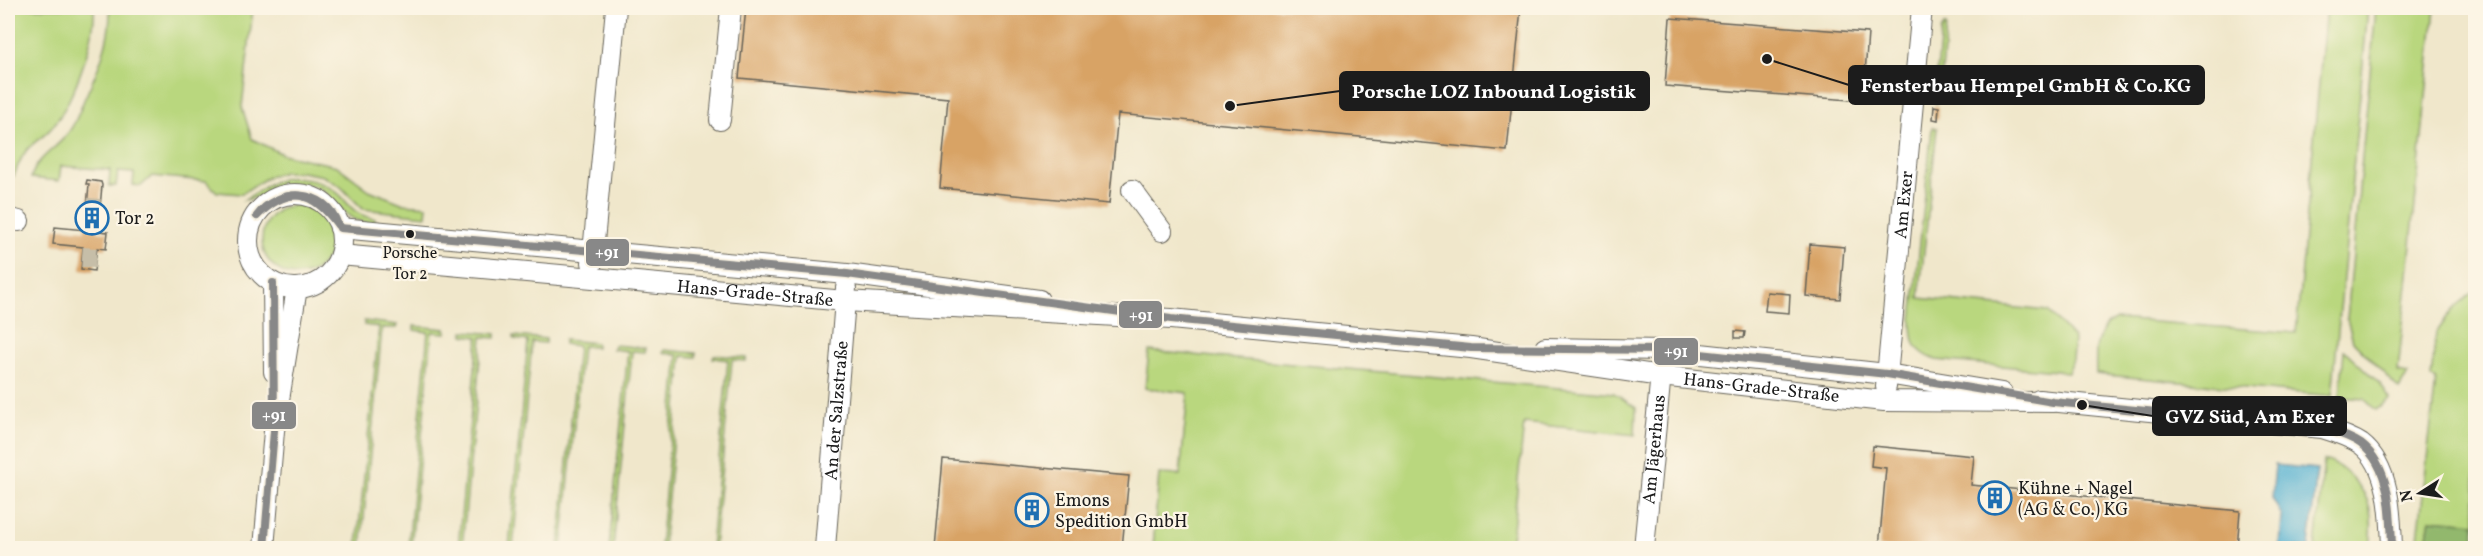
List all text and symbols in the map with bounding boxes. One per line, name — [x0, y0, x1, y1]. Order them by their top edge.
callout: Fensterbau Hempel GmbH & Co.KG — [1849, 66, 2204, 104]
callout: Porsche LOZ Inbound Logistik — [1340, 72, 1649, 110]
text: Fensterbau Hempel GmbH & Co.KG — [1861, 73, 2191, 101]
text: Porsche LOZ Inbound Logistik — [1352, 79, 1636, 107]
street label: Am Exer — [1889, 169, 1921, 240]
building icon: Tor 2 — [74, 200, 110, 236]
place label: Tor 2 — [115, 207, 155, 232]
marker: Porsche Tor 2 — [404, 228, 416, 240]
line badge: +91 — [585, 238, 630, 267]
place label: Porsche Tor 2 — [383, 243, 437, 286]
text: +91 — [595, 243, 619, 265]
street label: Hans-Grade-Straße — [676, 275, 834, 314]
line badge: +91 — [1118, 300, 1163, 329]
text: +91 — [1129, 306, 1153, 328]
line badge: +91 — [1653, 337, 1699, 366]
street label: An der Salzstraße — [820, 340, 856, 481]
text: +91 — [1664, 342, 1688, 364]
street label: Hans-Grade-Straße — [1682, 368, 1841, 410]
street label: Am Jägerhaus — [1637, 394, 1673, 506]
callout: GVZ Süd, Am Exer — [2153, 397, 2346, 435]
line badge: +91 — [251, 401, 297, 430]
text: GVZ Süd, Am Exer — [2165, 404, 2335, 432]
text: +91 — [262, 406, 286, 428]
north arrow — [2390, 463, 2450, 523]
place label: Kühne + Nagel (AG & Co.) KG — [2018, 477, 2133, 523]
building icon: Kühne + Nagel (AG & Co.) KG — [1977, 480, 2013, 516]
text: N — [2395, 487, 2419, 504]
place label: Emons Spedition GmbH — [1055, 489, 1188, 535]
building icon: Emons Spedition GmbH — [1014, 492, 1050, 528]

